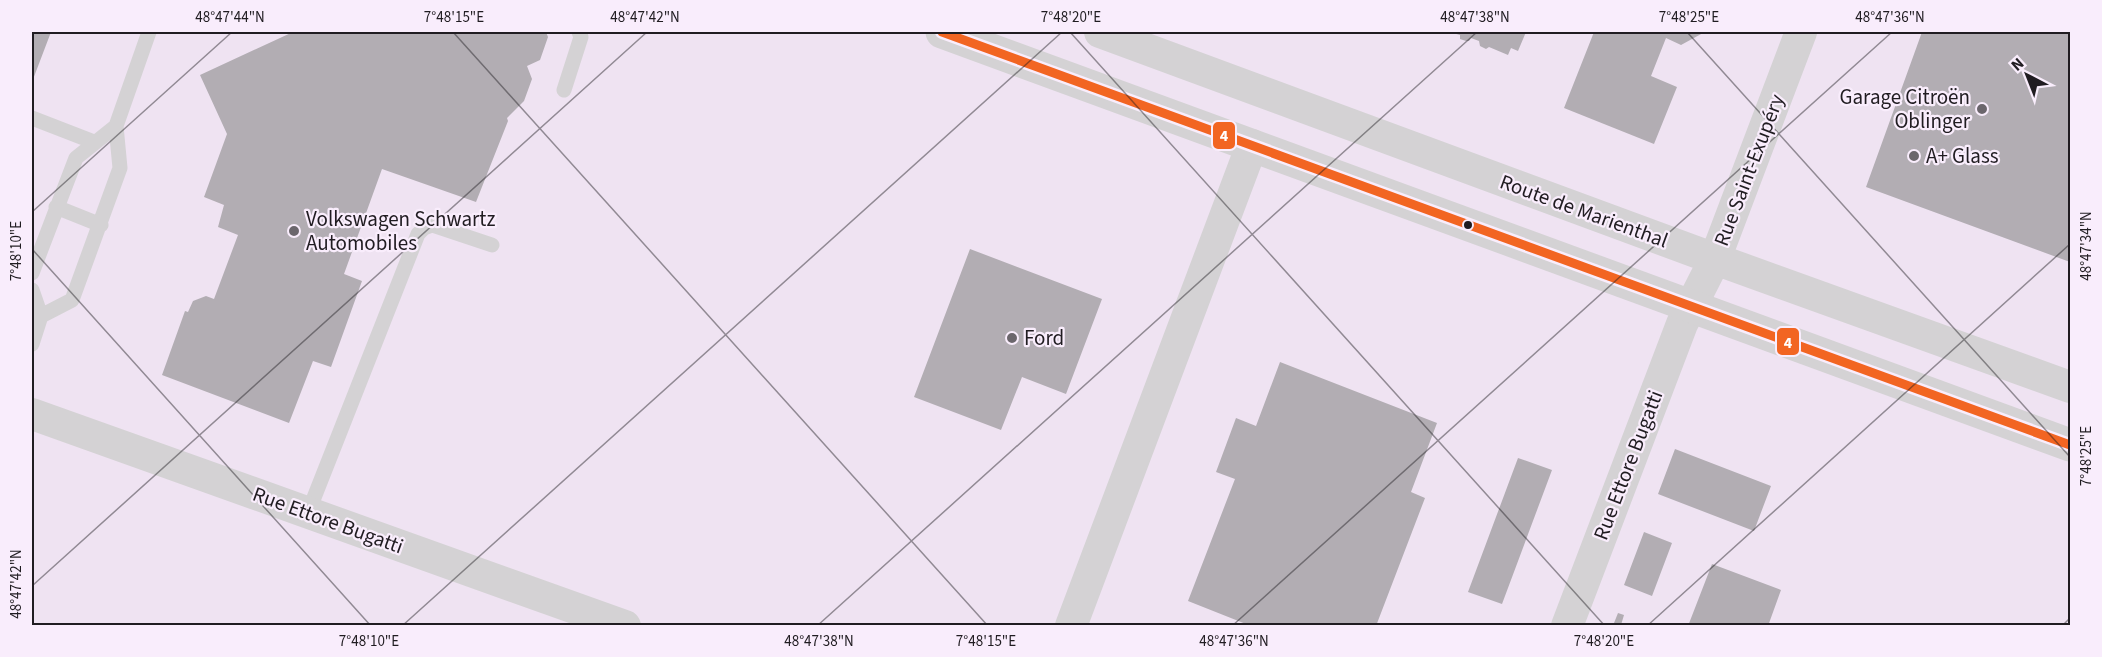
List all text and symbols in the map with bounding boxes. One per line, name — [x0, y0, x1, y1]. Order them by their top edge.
text: 48°47'44"N — [195, 7, 265, 28]
text: 7°48'15"E — [424, 7, 484, 28]
text: 48°47'42"N — [610, 7, 680, 28]
text: 7°48'20"E — [1041, 7, 1101, 28]
text: 48°47'38"N — [1440, 7, 1510, 28]
text: 7°48'25"E — [1659, 7, 1719, 28]
text: 48°47'36"N — [1855, 7, 1925, 28]
north arrow — [1997, 45, 2057, 105]
text: N — [2006, 53, 2029, 76]
place label: Garage Citroën Oblinger — [1840, 82, 1971, 136]
street label: Rue Saint-Exupéry — [1706, 90, 1792, 250]
marker: Garage Citroën Oblinger — [1975, 102, 1989, 116]
line badge: 4 — [1212, 121, 1236, 150]
text: 4 — [1220, 125, 1229, 147]
place label: A+ Glass — [1926, 141, 1999, 171]
marker: A+ Glass — [1907, 149, 1921, 163]
street label: Route de Marienthal — [1496, 167, 1672, 255]
place label: Volkswagen Schwartz Automobiles — [306, 204, 495, 258]
text: 48°47'34"N — [2076, 211, 2097, 281]
unlabelled marker — [1462, 219, 1474, 231]
text: 7°48'10"E — [6, 221, 27, 281]
marker: Volkswagen Schwartz Automobiles — [287, 224, 301, 238]
place label: Ford — [1024, 323, 1064, 353]
line badge: 4 — [1776, 327, 1800, 356]
marker: Ford — [1005, 331, 1019, 345]
text: 4 — [1784, 332, 1793, 354]
street label: Rue Ettore Bugatti — [1586, 386, 1670, 544]
text: 7°48'25"E — [2076, 426, 2097, 486]
street label: Rue Ettore Bugatti — [248, 479, 408, 561]
text: 48°47'42"N — [6, 549, 27, 619]
text: 7°48'10"E — [339, 631, 399, 652]
text: 48°47'38"N — [784, 631, 854, 652]
text: 7°48'15"E — [956, 631, 1016, 652]
text: 48°47'36"N — [1199, 631, 1269, 652]
text: 7°48'20"E — [1574, 631, 1634, 652]

